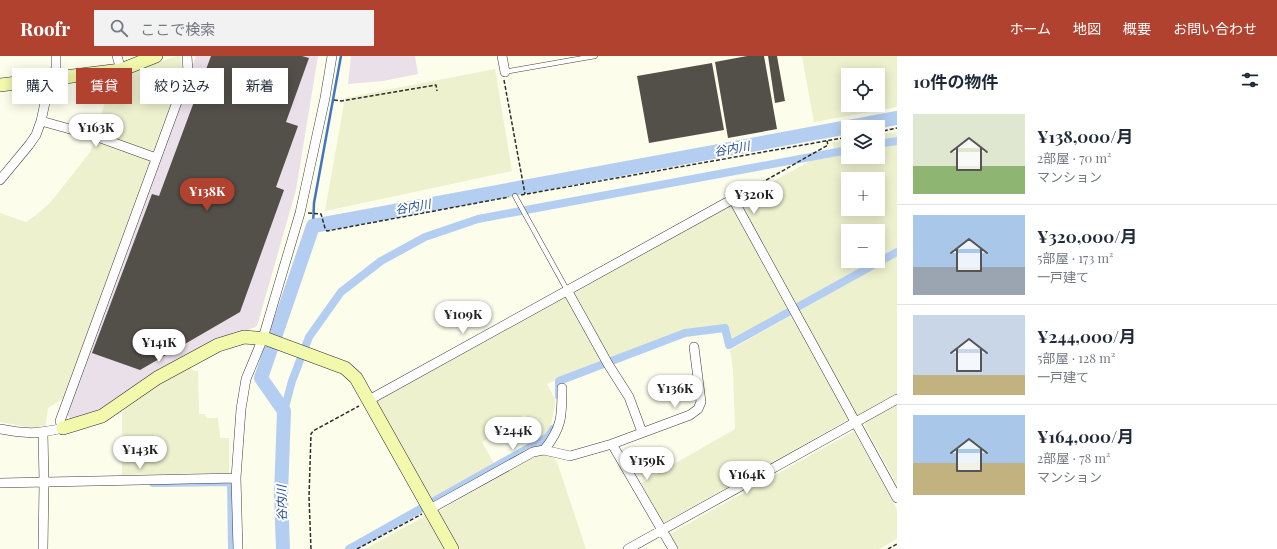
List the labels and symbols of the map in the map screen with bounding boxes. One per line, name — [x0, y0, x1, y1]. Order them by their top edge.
pin: ¥163K — [68, 114, 124, 148]
water label: 谷内川 — [713, 137, 753, 159]
pin: ¥138K — [179, 178, 235, 212]
pin: ¥320K — [726, 181, 782, 215]
water label: 谷内川 — [394, 195, 434, 217]
pin: ¥109K — [435, 301, 491, 335]
pin: ¥141K — [131, 329, 187, 363]
pin: ¥136K — [647, 375, 703, 409]
pin: ¥244K — [485, 417, 541, 451]
pin: ¥143K — [112, 436, 168, 470]
pin: ¥159K — [619, 447, 675, 481]
pin: ¥164K — [719, 461, 775, 495]
water label: 谷内川 — [273, 483, 289, 521]

